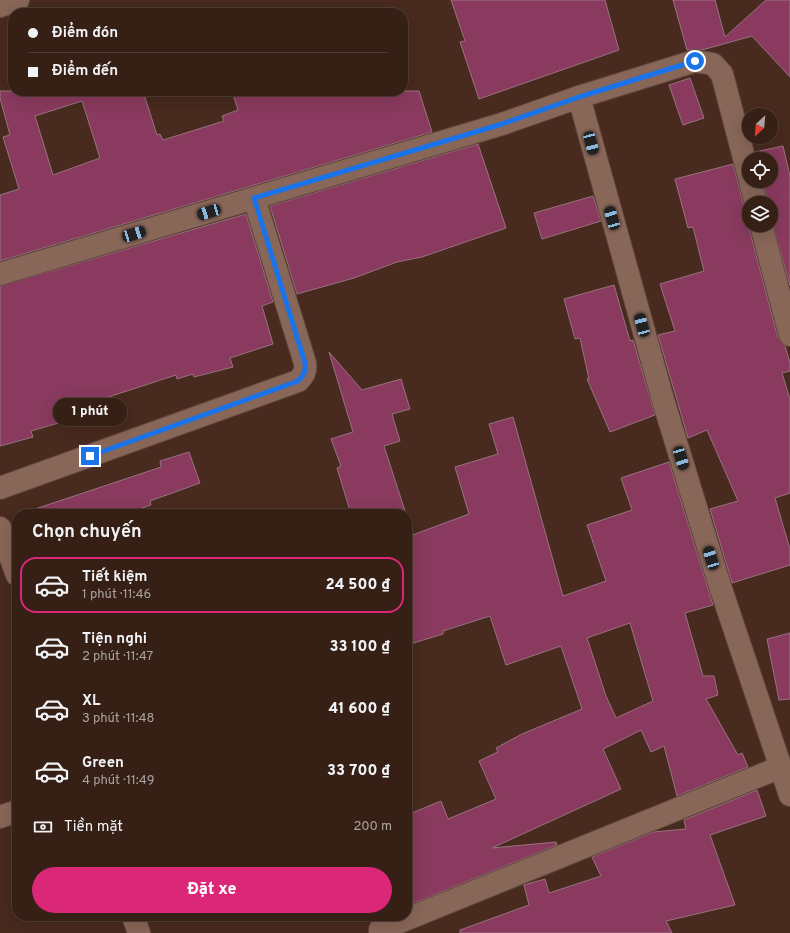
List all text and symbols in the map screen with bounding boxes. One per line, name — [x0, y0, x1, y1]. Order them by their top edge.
text: Điểm đón — [52, 24, 118, 43]
route start — [686, 52, 704, 70]
text: Điểm đến — [52, 62, 118, 81]
north arrow — [742, 108, 778, 144]
map controls — [742, 108, 778, 232]
car — [582, 130, 600, 156]
button: locate — [742, 152, 778, 188]
button: layers — [742, 196, 778, 232]
car — [196, 203, 222, 221]
car — [603, 205, 621, 231]
car — [121, 225, 147, 243]
car — [633, 312, 651, 338]
callout: 1 phút — [53, 398, 127, 426]
text: 1 phút — [71, 404, 109, 420]
car — [672, 445, 690, 471]
route end — [81, 447, 99, 465]
text: Chọn chuyến — [32, 521, 142, 544]
car — [702, 545, 720, 571]
icon: car — [34, 567, 70, 603]
text: Tiết kiệm — [82, 568, 147, 587]
text: 24 500 ₫ — [326, 576, 390, 595]
text: 1 phút · 11:46 — [82, 587, 151, 603]
icon: car — [34, 629, 70, 665]
text: Tiện nghi — [82, 630, 147, 649]
text: 33 100 ₫ — [330, 638, 390, 657]
text: 2 phút · 11:47 — [82, 649, 153, 665]
icon: car — [34, 691, 70, 727]
text: XL — [82, 692, 100, 711]
text: 41 600 ₫ — [328, 700, 390, 719]
text: 3 phút · 11:48 — [82, 711, 155, 727]
icon: car — [34, 753, 70, 789]
text: Green — [82, 754, 124, 773]
text: 33 700 ₫ — [327, 762, 390, 781]
text: 4 phút · 11:49 — [82, 773, 154, 789]
icon: cash — [32, 816, 54, 838]
text: Tiền mặt — [64, 818, 123, 837]
text: 200 m — [353, 819, 392, 835]
button: Đặt xe — [32, 867, 392, 913]

